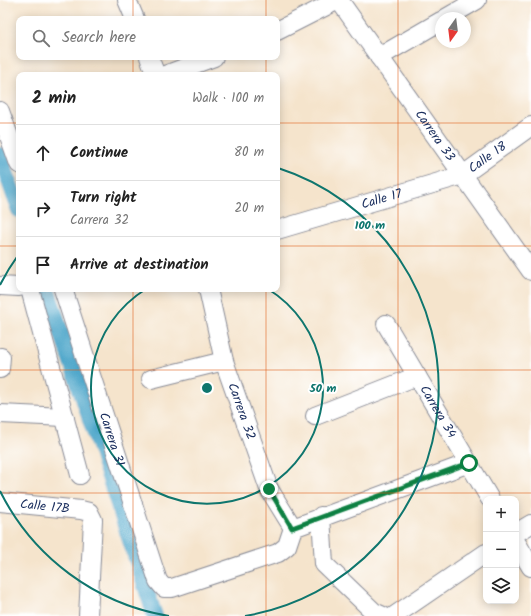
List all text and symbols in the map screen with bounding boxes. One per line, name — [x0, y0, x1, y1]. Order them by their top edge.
north arrow — [435, 12, 471, 48]
search box — [16, 16, 280, 60]
text: Search here — [62, 26, 136, 50]
icon: search — [30, 27, 52, 49]
text: 2 min — [32, 85, 76, 112]
text: Walk · 100 m — [192, 88, 264, 109]
street label: Carrera 33 — [409, 105, 461, 166]
street label: Calle 18 — [464, 136, 511, 179]
text: Continue — [70, 141, 128, 165]
icon: ahead — [32, 142, 54, 164]
text: 80 m — [234, 142, 264, 163]
street label: Calle 17 — [359, 183, 405, 215]
text: Turn right — [70, 186, 137, 210]
icon: right — [32, 198, 54, 220]
text: 20 m — [234, 198, 264, 219]
text: Carrera 32 — [70, 210, 129, 231]
text: 100 m — [355, 216, 385, 235]
text: Arrive at destination — [70, 253, 209, 277]
icon: arrive — [32, 254, 54, 276]
text: 50 m — [309, 379, 337, 398]
street label: Carrera 32 — [222, 380, 261, 443]
centre of rings — [200, 381, 214, 395]
street label: Carrera 34 — [414, 381, 462, 442]
street label: Carrera 31 — [93, 410, 130, 469]
route start — [460, 454, 478, 472]
route end — [260, 480, 278, 498]
street label: Calle 17B — [19, 494, 71, 519]
map controls — [483, 496, 519, 604]
button: + — [483, 496, 519, 532]
button: − — [483, 532, 519, 568]
button: layers — [483, 568, 519, 604]

